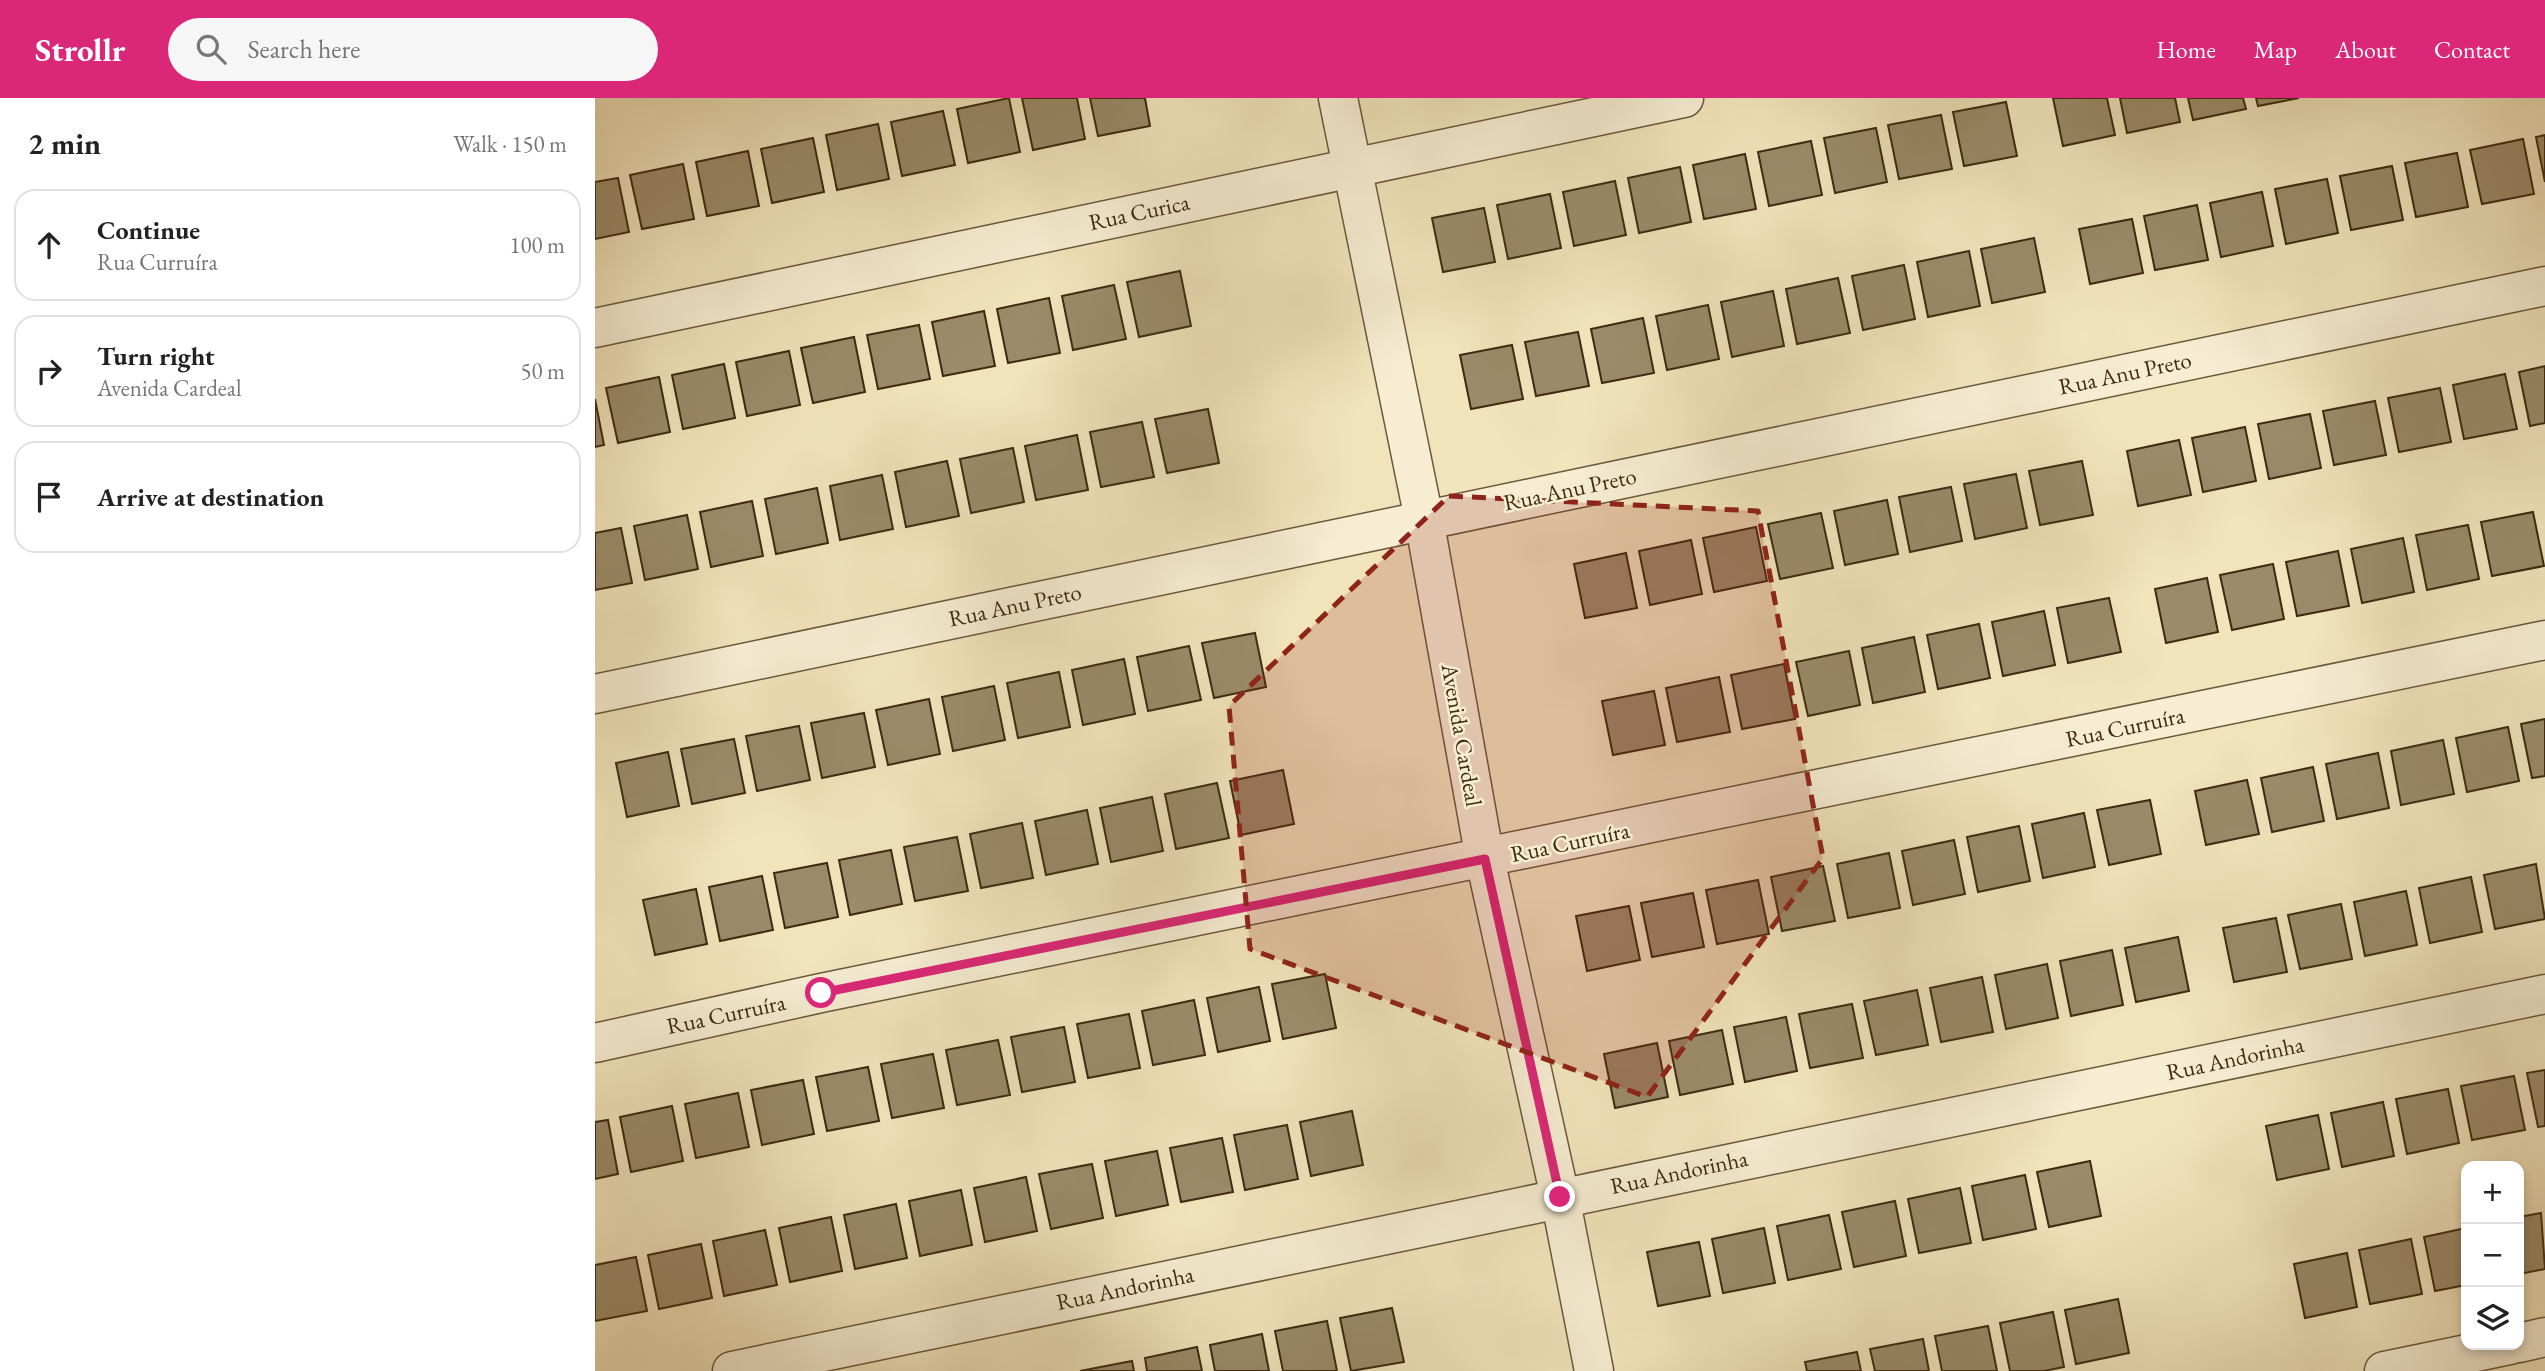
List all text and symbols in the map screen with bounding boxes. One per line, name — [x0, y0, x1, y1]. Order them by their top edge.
search box — [168, 18, 658, 81]
text: Strollr — [35, 28, 126, 71]
icon: search — [192, 30, 230, 68]
text: Search here — [248, 32, 360, 66]
text: Home — [2156, 34, 2216, 65]
text: Map — [2254, 34, 2297, 65]
text: About — [2335, 34, 2396, 65]
text: Contact — [2434, 34, 2510, 65]
text: 2 min — [28, 124, 101, 163]
text: Walk · 150 m — [453, 129, 567, 159]
street label: Rua Curica — [1086, 187, 1193, 237]
text: Continue — [97, 213, 200, 247]
icon: ahead — [30, 226, 68, 264]
text: 100 m — [509, 230, 565, 260]
text: Rua Curruíra — [97, 247, 218, 277]
text: Turn right — [97, 339, 215, 373]
street label: Rua Anu Preto — [2056, 344, 2194, 402]
icon: right — [30, 352, 68, 390]
text: 50 m — [520, 356, 565, 386]
text: Avenida Cardeal — [97, 373, 241, 403]
street label: Rua Anu Preto — [1501, 460, 1639, 518]
icon: arrive — [30, 478, 68, 516]
text: Arrive at destination — [97, 480, 324, 514]
street label: Rua Anu Preto — [946, 576, 1084, 634]
street label: Avenida Cardeal — [1435, 660, 1489, 809]
street label: Rua Curruíra — [2063, 700, 2188, 754]
street label: Rua Curruíra — [1508, 815, 1633, 869]
route start — [805, 977, 836, 1008]
street label: Rua Curruíra — [664, 987, 789, 1041]
street label: Rua Andorinha — [2163, 1029, 2307, 1087]
street label: Rua Andorinha — [1607, 1143, 1751, 1201]
map controls — [2461, 1161, 2524, 1350]
button: + — [2461, 1161, 2524, 1224]
route end — [1544, 1181, 1575, 1212]
button: − — [2461, 1224, 2524, 1287]
street label: Rua Andorinha — [1053, 1259, 1197, 1317]
button: layers — [2461, 1287, 2524, 1350]

